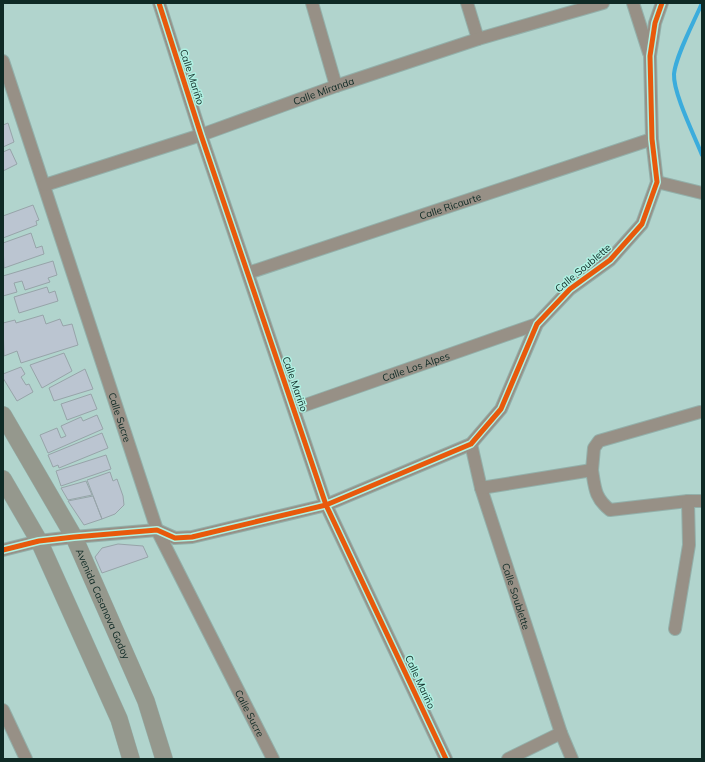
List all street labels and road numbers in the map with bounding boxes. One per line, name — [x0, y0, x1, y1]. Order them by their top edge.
street label: Calle Mariño — [177, 48, 207, 107]
street label: Calle Miranda — [291, 74, 356, 108]
street label: Calle Ricaurte — [418, 190, 483, 222]
street label: Calle Soublette — [552, 241, 614, 295]
street label: Calle Los Alpes — [380, 349, 451, 384]
street label: Calle Mariño — [279, 355, 311, 414]
street label: Calle Sucre — [106, 391, 134, 444]
street label: Avenida Casanova Godoy — [73, 546, 134, 662]
street label: Calle Soublette — [499, 561, 533, 631]
street label: Calle Mariño — [402, 653, 438, 711]
street label: Calle Sucre — [232, 687, 267, 739]

